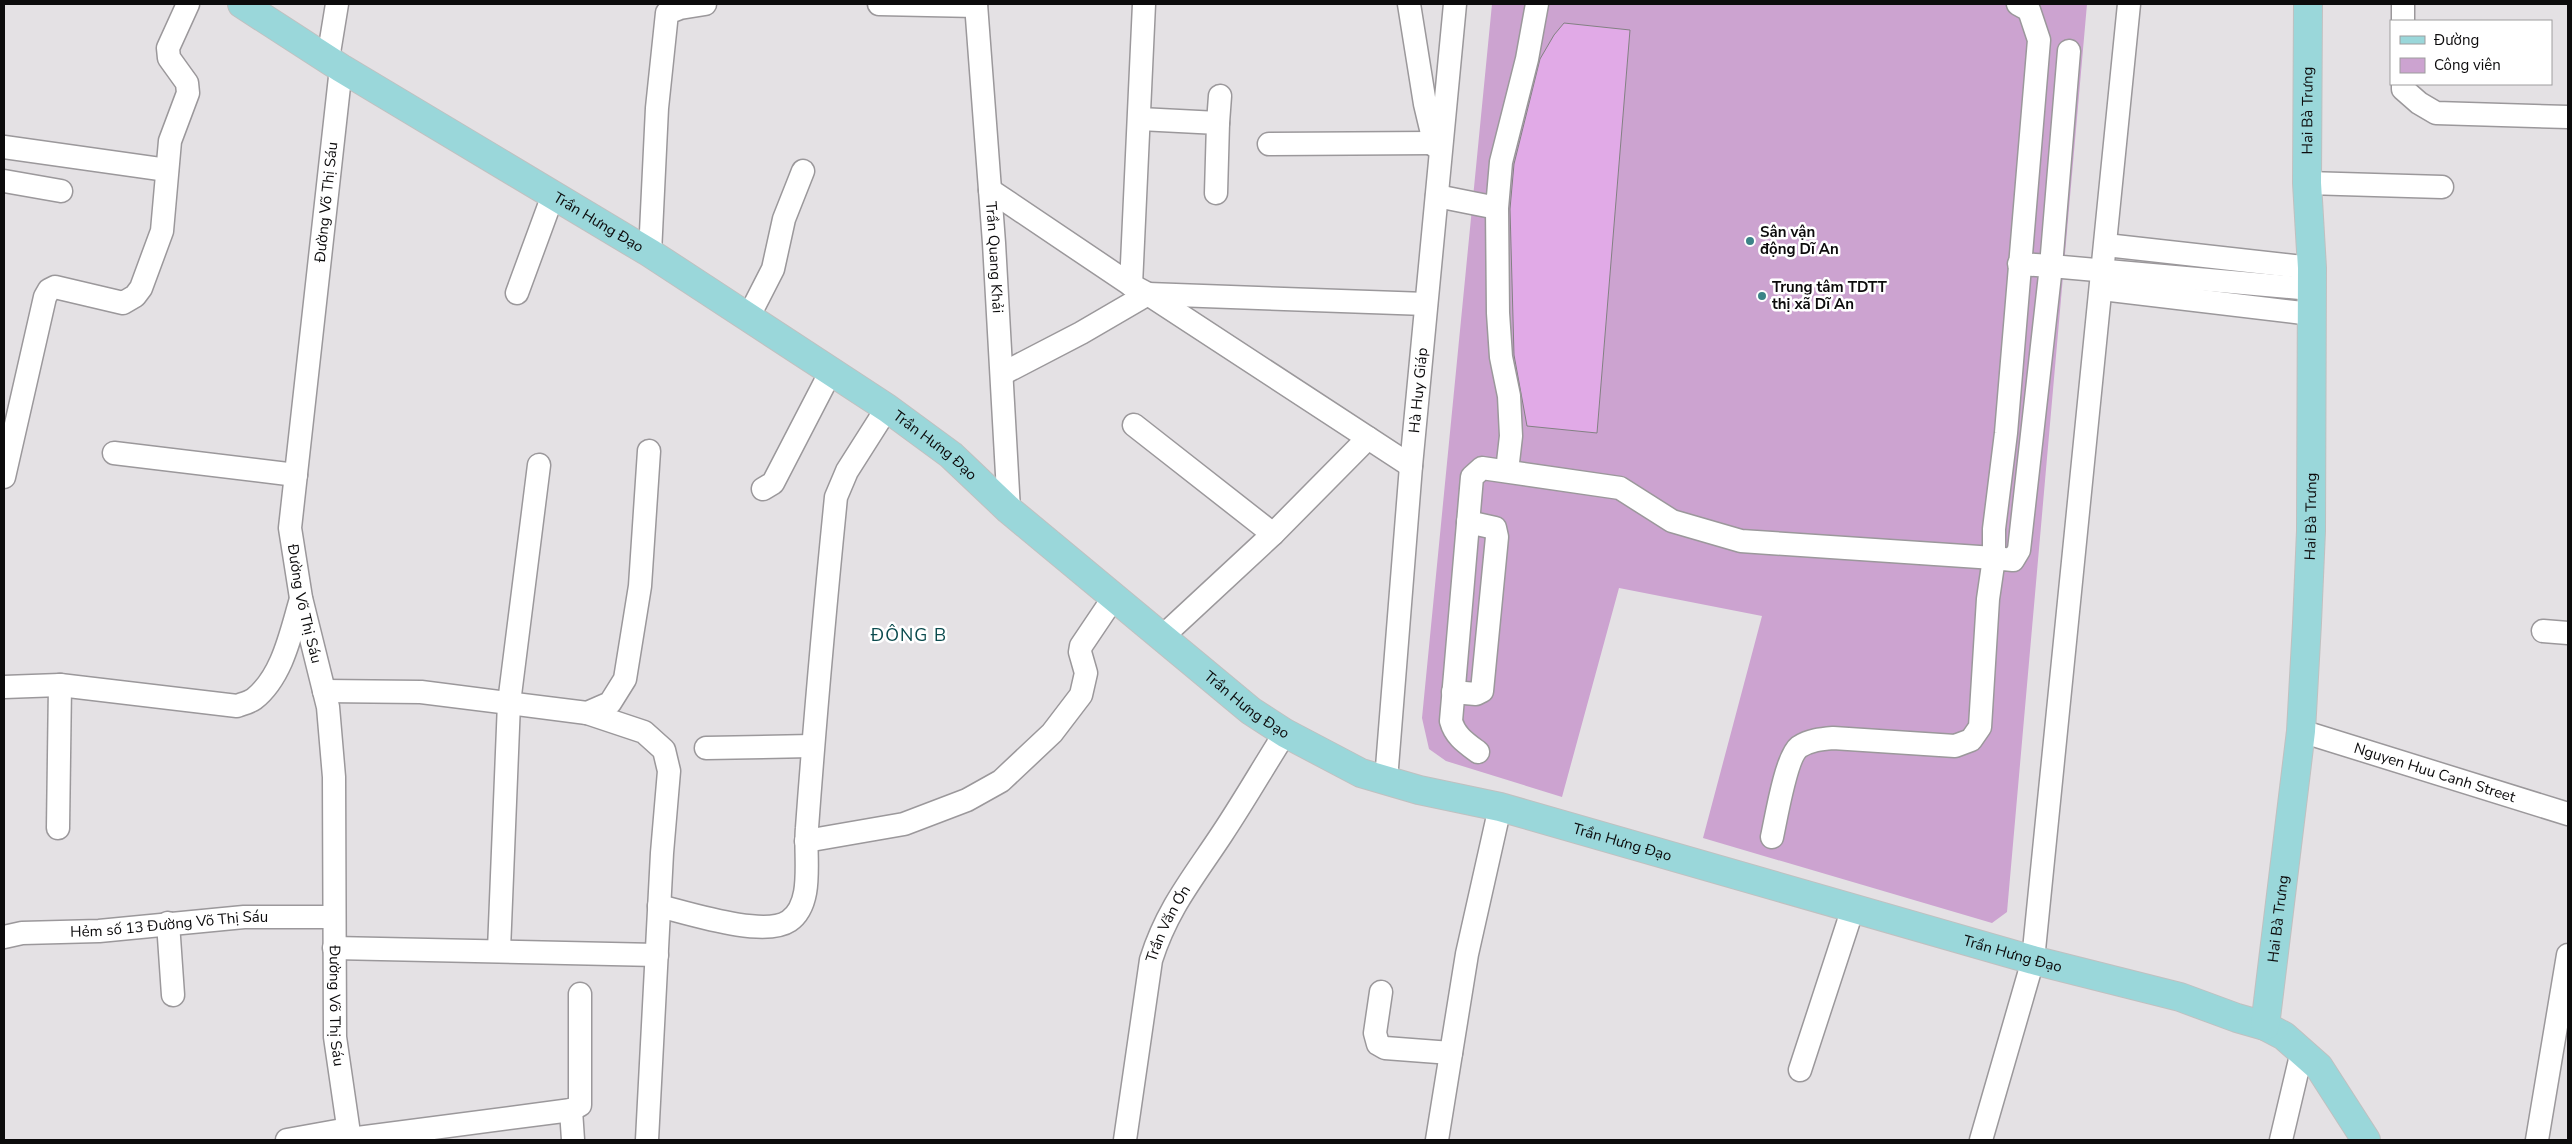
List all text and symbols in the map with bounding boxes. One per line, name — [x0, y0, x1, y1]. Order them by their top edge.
legend — [2390, 20, 2552, 85]
text: Đường — [2433, 30, 2479, 50]
text: Công viên — [2434, 55, 2501, 75]
street label: Hai Bà Trưng — [2297, 67, 2318, 155]
street label: Đường Võ Thị Sáu — [310, 141, 342, 264]
street label: Trần Hưng Đạo — [550, 187, 647, 257]
street label: Trần Quang Khải — [981, 201, 1008, 314]
place label: Sân vận động Dĩ An — [1760, 222, 1839, 259]
marker: Sân vận động Dĩ An — [1744, 235, 1756, 247]
place label: Trung tâm TDTT thị xã Dĩ An — [1772, 277, 1887, 314]
marker: Trung tâm TDTT thị xã Dĩ An — [1756, 290, 1768, 302]
street label: Hà Huy Giáp — [1404, 346, 1432, 434]
street label: Trần Hưng Đạo — [889, 406, 981, 485]
street label: Hai Bà Trưng — [2300, 473, 2321, 561]
street label: Đường Võ Thị Sáu — [283, 542, 327, 665]
district label: ĐÔNG B — [870, 623, 947, 647]
street label: Trần Hưng Đạo — [1200, 666, 1293, 743]
street label: Nguyen Huu Canh Street — [2351, 738, 2519, 807]
street label: Trần Hưng Đạo — [1571, 818, 1674, 866]
street label: Hai Bà Trưng — [2263, 874, 2293, 964]
street label: Trần Văn Ơn — [1141, 881, 1195, 965]
street label: Hẻm số 13 Đường Võ Thị Sáu — [70, 907, 268, 942]
street label: Trần Hưng Đạo — [1961, 930, 2064, 977]
street label: Đường Võ Thị Sáu — [325, 944, 349, 1068]

